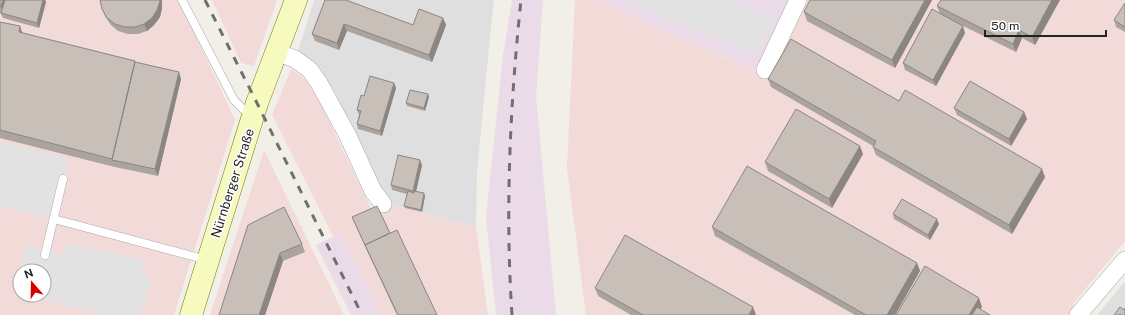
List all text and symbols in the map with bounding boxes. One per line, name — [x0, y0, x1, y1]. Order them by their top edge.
scale bar — [985, 12, 1106, 38]
text: 50 m — [991, 19, 1019, 33]
street label: Nürnberger Straße — [208, 127, 257, 240]
north arrow — [12, 263, 52, 303]
text: N — [22, 266, 35, 281]

